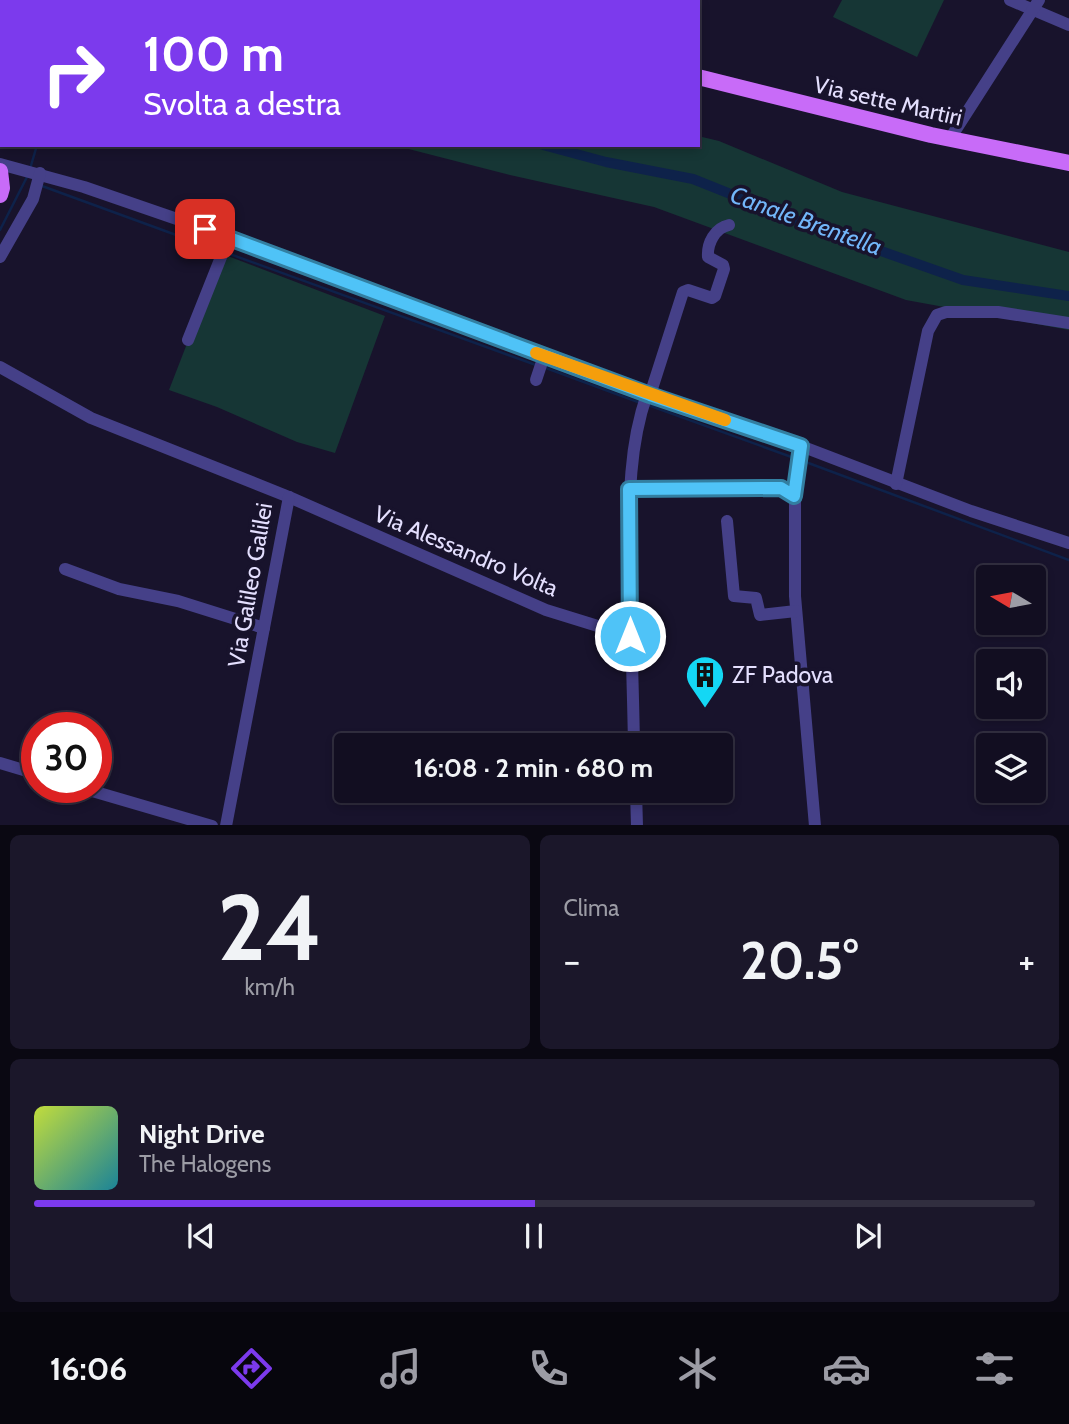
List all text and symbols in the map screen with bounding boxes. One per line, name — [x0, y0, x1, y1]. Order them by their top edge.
text: 100 m — [143, 24, 284, 83]
icon: right — [28, 28, 119, 119]
street label: Via sette Martiri — [811, 70, 965, 132]
text: Svolta a destra — [143, 84, 341, 123]
water label: Canale Brentella — [726, 180, 886, 261]
pin — [175, 199, 235, 259]
icon: arrive — [186, 210, 224, 248]
street label: Via Alessandro Volta — [370, 500, 562, 602]
street label: Via Galileo Galilei — [222, 501, 278, 669]
north arrow — [976, 565, 1046, 635]
map controls — [976, 565, 1046, 803]
position arrow — [593, 599, 667, 673]
button: sound — [976, 649, 1046, 719]
building icon: ZF Padova — [684, 654, 726, 709]
place label: ZF Padova — [732, 661, 833, 689]
speed limit sign: 30 — [21, 712, 112, 803]
button: layers — [976, 733, 1046, 803]
text: 16:08 · 2 min · 680 m — [414, 752, 653, 784]
text: 24 — [217, 872, 322, 983]
text: Clima — [564, 894, 619, 922]
text: 20.5° — [740, 929, 858, 992]
text: − — [564, 937, 580, 984]
text: + — [1018, 937, 1035, 984]
text: km/h — [245, 973, 295, 1001]
text: Night Drive — [139, 1118, 265, 1150]
text: The Halogens — [139, 1150, 271, 1178]
icon: previous — [182, 1217, 220, 1255]
icon: pause — [515, 1217, 553, 1255]
icon: next — [849, 1217, 887, 1255]
icon: directions — [227, 1344, 276, 1393]
icon: music — [376, 1344, 425, 1393]
icon: phone — [524, 1344, 573, 1393]
icon: climate — [673, 1344, 722, 1393]
icon: car — [822, 1344, 871, 1393]
icon: filters — [970, 1344, 1019, 1393]
text: 16:06 — [50, 1349, 127, 1388]

